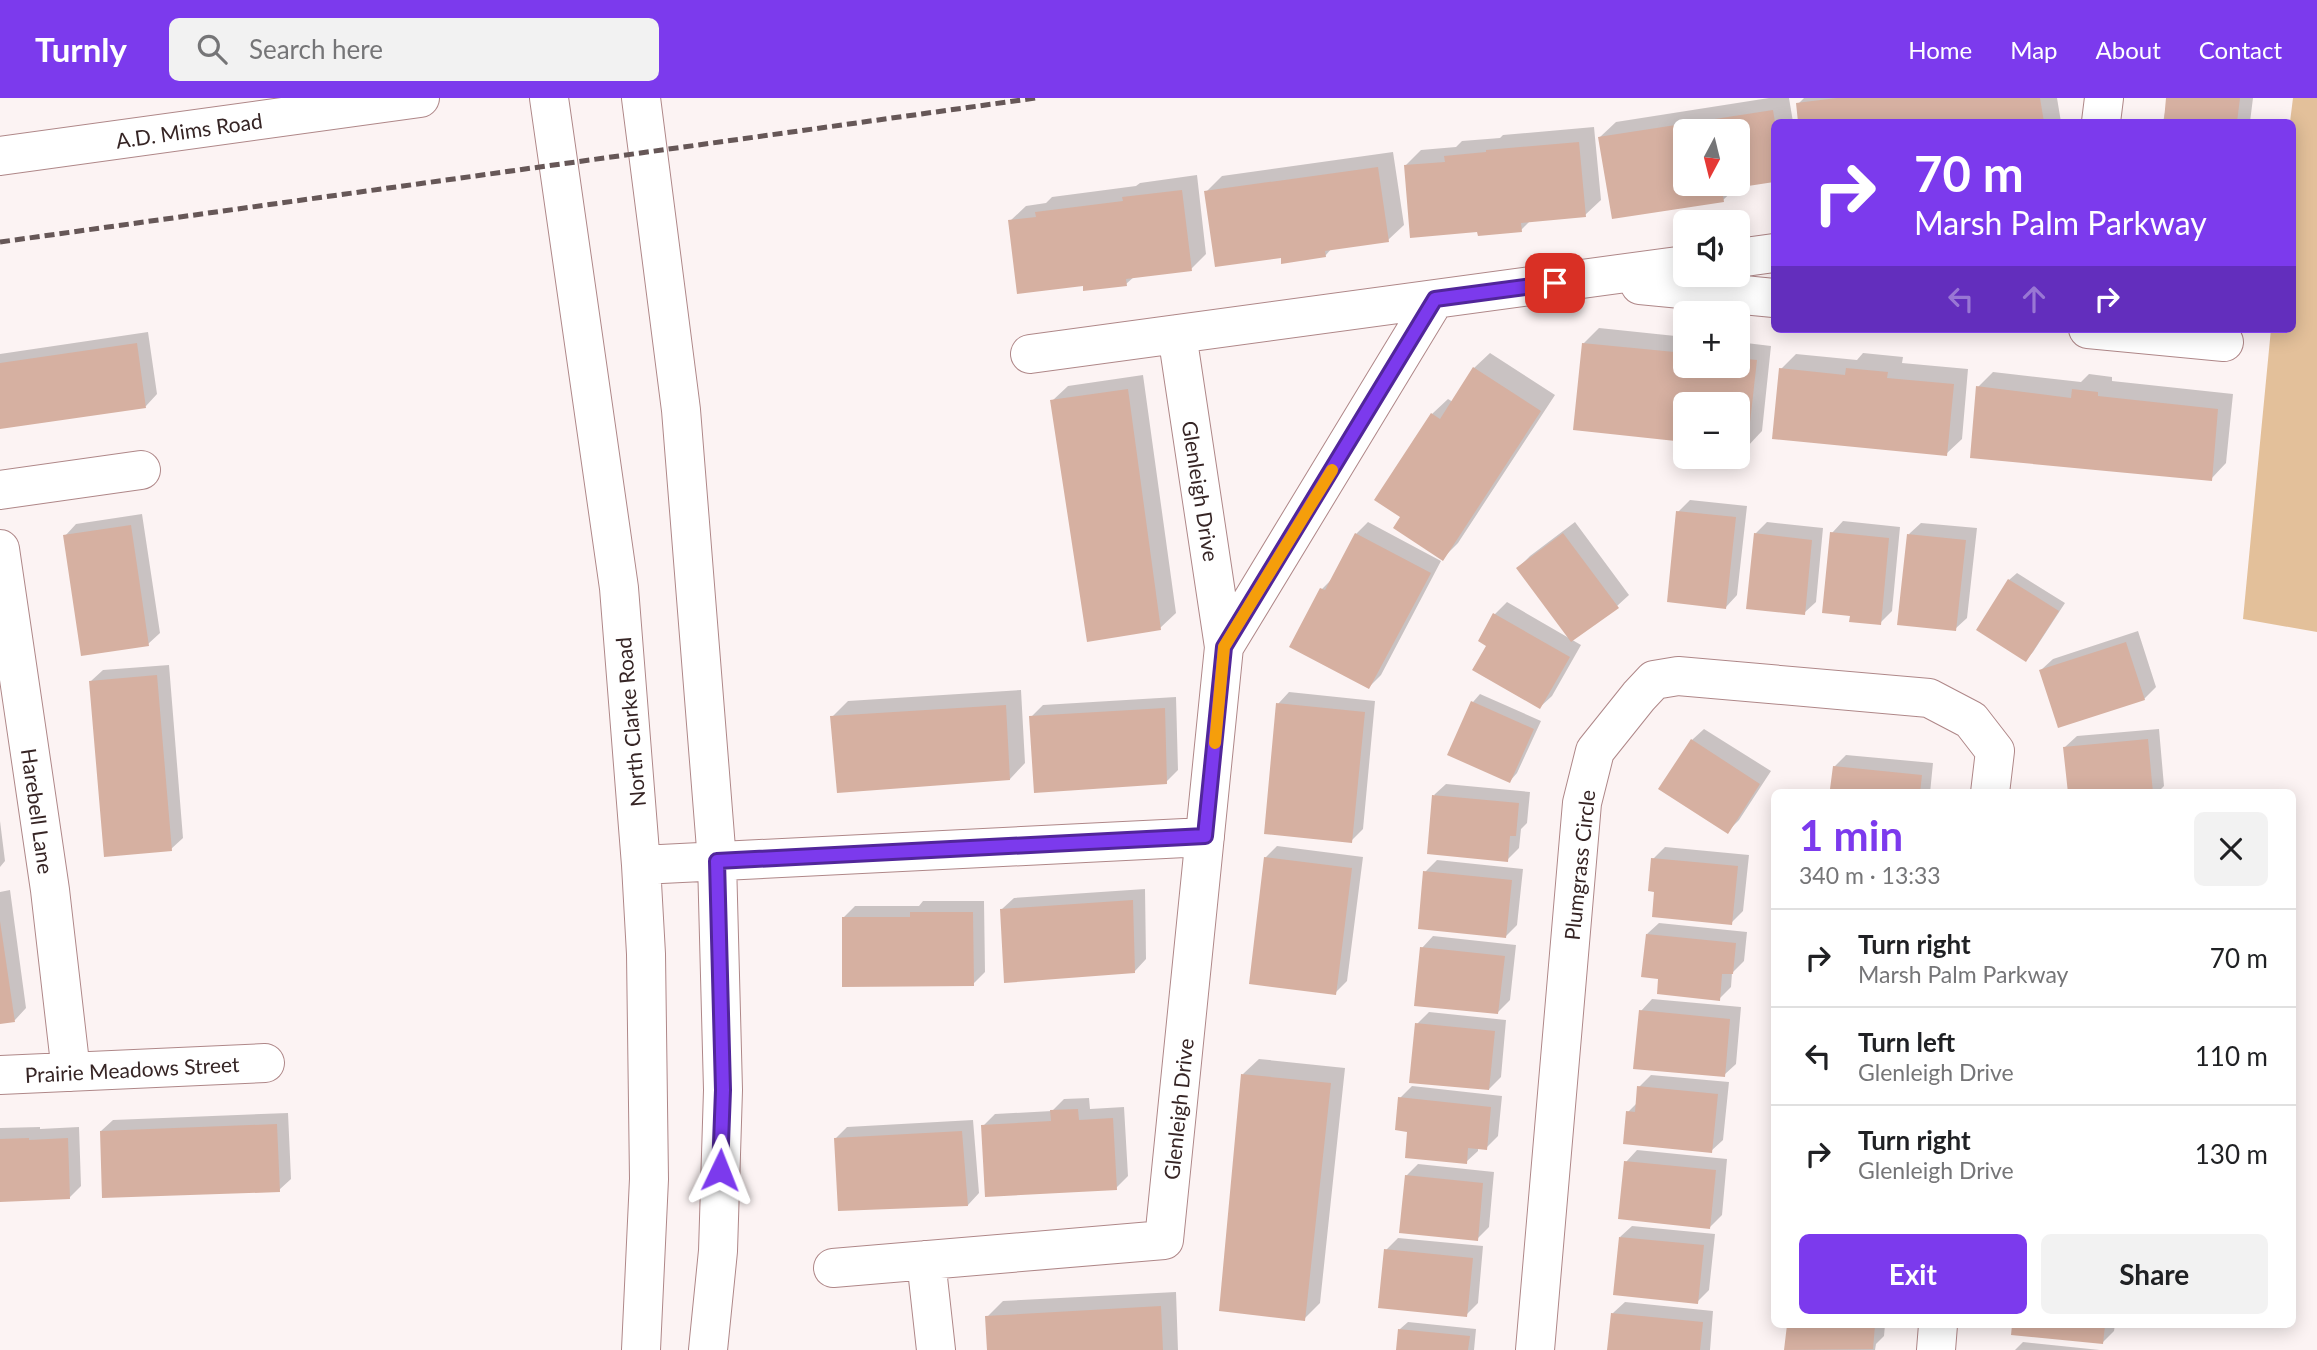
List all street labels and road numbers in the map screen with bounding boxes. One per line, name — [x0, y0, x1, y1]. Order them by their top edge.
street label: A.D. Mims Road — [114, 107, 264, 153]
street label: Glenleigh Drive — [1178, 419, 1224, 563]
street label: North Clarke Road — [610, 636, 650, 808]
street label: Harebell Lane — [17, 747, 59, 875]
street label: Plumgrass Circle — [1559, 788, 1599, 942]
street label: Glenleigh Drive — [1158, 1037, 1198, 1181]
street label: Prairie Meadows Street — [24, 1051, 240, 1087]

